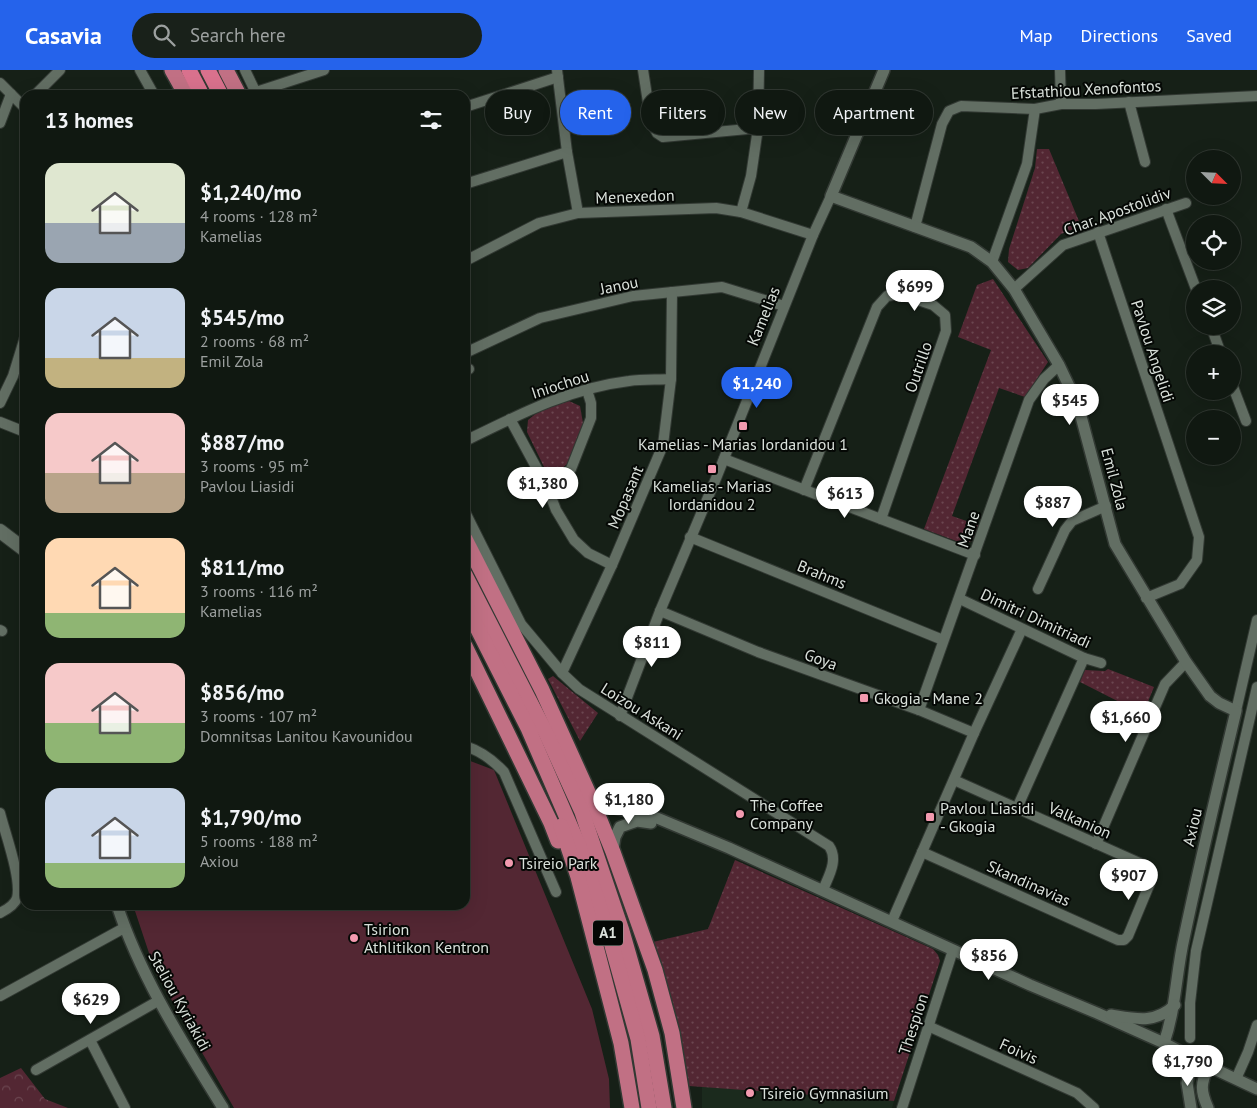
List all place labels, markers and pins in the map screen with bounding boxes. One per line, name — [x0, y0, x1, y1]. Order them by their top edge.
pin: $699 — [885, 270, 945, 312]
pin: $1,240 — [716, 366, 798, 409]
pin: $545 — [1040, 384, 1100, 426]
marker: Kamelias - Marias Iordanidou 1 — [737, 420, 749, 432]
place label: Kamelias - Marias Iordanidou 1 — [638, 434, 848, 454]
marker: Kamelias - Marias Iordanidou 2 — [706, 463, 718, 475]
pin: $1,380 — [502, 466, 584, 509]
place label: Kamelias - Marias Iordanidou 2 — [653, 476, 772, 514]
pin: $613 — [815, 476, 875, 519]
pin: $887 — [1023, 486, 1083, 528]
pin: $811 — [622, 626, 682, 668]
place label: Gkogia - Mane 2 — [874, 688, 983, 708]
marker: Gkogia - Mane 2 — [858, 692, 870, 704]
pin: $1,660 — [1085, 700, 1167, 743]
pin: $1,180 — [588, 782, 670, 825]
place label: The Coffee Company — [750, 795, 823, 833]
place label: Pavlou Liasidi - Gkogia — [940, 798, 1035, 836]
marker: The Coffee Company — [734, 808, 746, 820]
marker: Pavlou Liasidi - Gkogia — [924, 811, 936, 823]
place label: Tsireio Park — [519, 853, 598, 873]
marker: Tsireio Park — [503, 857, 515, 869]
pin: $907 — [1099, 858, 1159, 901]
place label: Tsirion Athlitikon Kentron — [364, 919, 489, 957]
marker: Tsirion Athlitikon Kentron — [348, 932, 360, 944]
pin: $856 — [959, 938, 1019, 981]
pin: $629 — [61, 982, 121, 1025]
pin: $1,790 — [1147, 1044, 1229, 1087]
place label: Tsireio Gymnasium — [760, 1083, 889, 1103]
marker: Tsireio Gymnasium — [744, 1087, 756, 1099]

